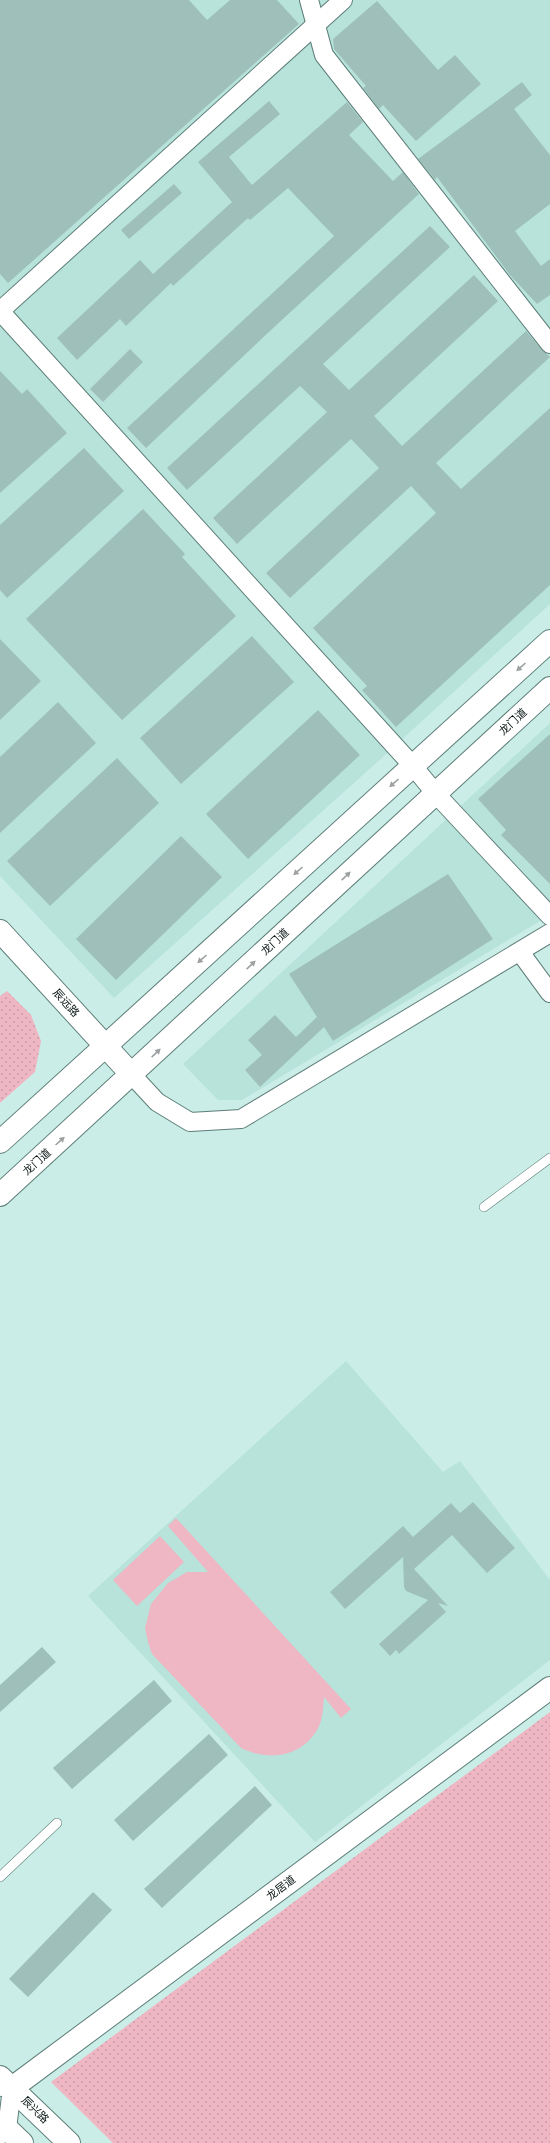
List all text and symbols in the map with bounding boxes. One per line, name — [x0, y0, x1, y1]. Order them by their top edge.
one-way arrow — [516, 663, 526, 672]
street label: 龙门道 — [496, 706, 530, 738]
one-way arrow — [389, 779, 399, 788]
one-way arrow — [293, 866, 303, 876]
one-way arrow — [341, 872, 352, 881]
street label: 龙门道 — [258, 926, 292, 958]
one-way arrow — [197, 954, 207, 963]
one-way arrow — [246, 960, 256, 969]
street label: 辰远路 — [50, 986, 82, 1020]
one-way arrow — [151, 1049, 160, 1058]
one-way arrow — [55, 1136, 65, 1145]
street label: 龙门道 — [20, 1146, 54, 1178]
street label: 龙居道 — [264, 1873, 298, 1903]
street label: 辰兴路 — [19, 2094, 51, 2126]

